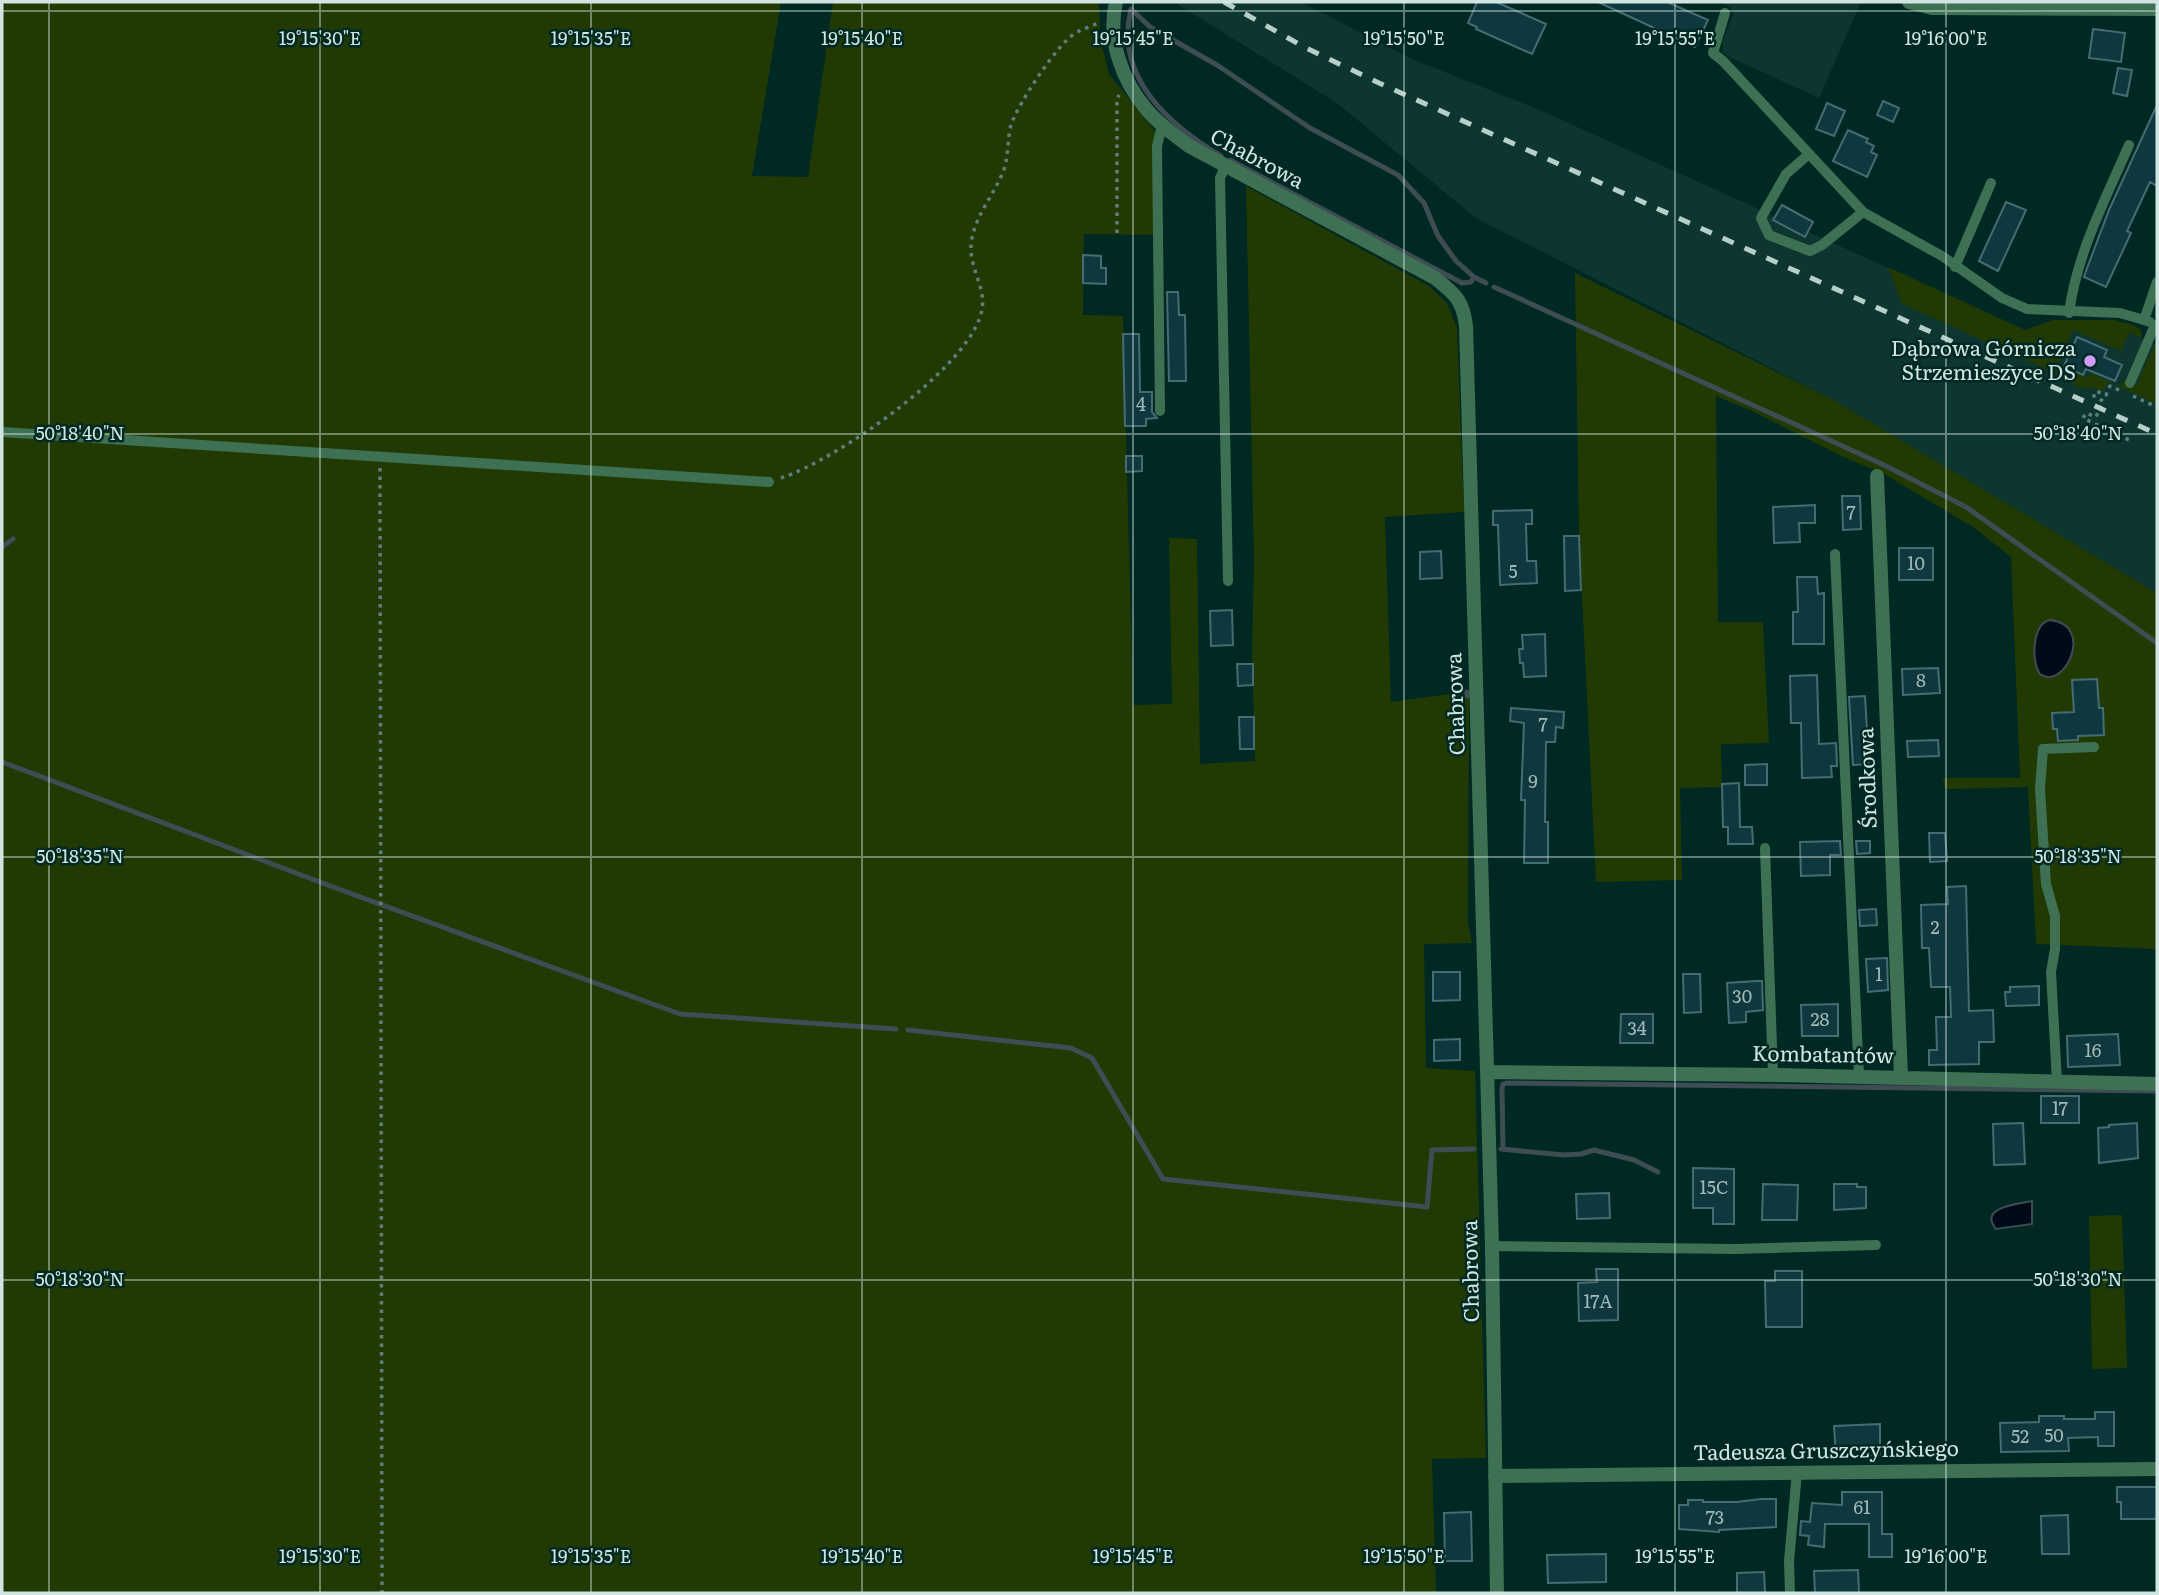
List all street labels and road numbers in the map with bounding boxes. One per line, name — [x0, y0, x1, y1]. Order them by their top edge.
street label: Chabrowa — [1206, 119, 1311, 195]
street label: Chabrowa — [1436, 652, 1471, 756]
street label: Środkowa — [1848, 726, 1883, 829]
street label: Kombatantów — [1752, 1036, 1894, 1069]
street label: Chabrowa — [1452, 1219, 1485, 1323]
street label: Tadeusza Gruszczyńskiego — [1693, 1431, 1959, 1466]

